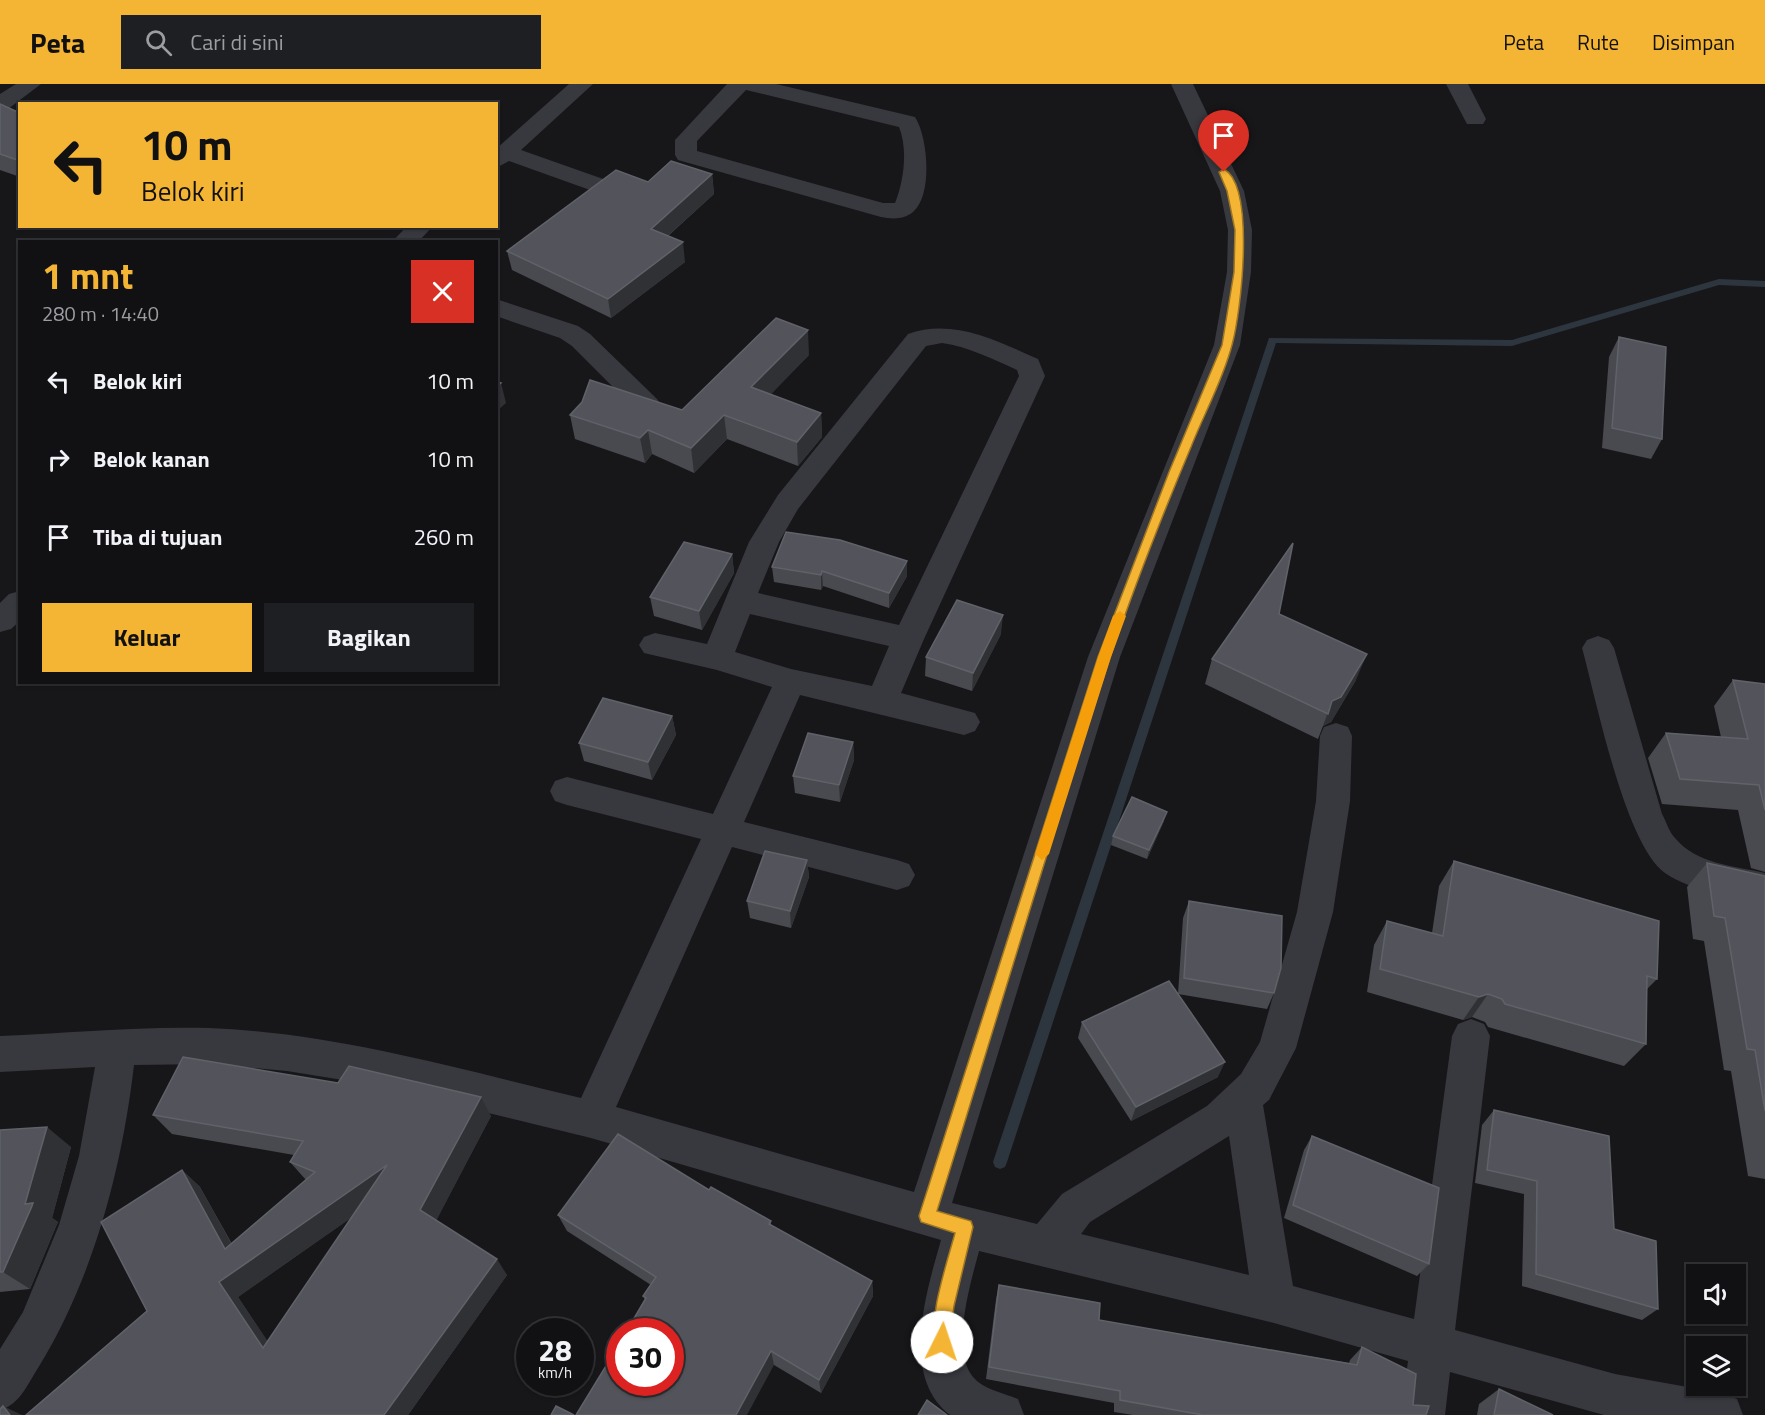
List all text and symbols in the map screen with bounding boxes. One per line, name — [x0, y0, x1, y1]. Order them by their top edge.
search box — [121, 15, 541, 69]
text: Peta — [30, 21, 85, 64]
text: Cari di sini — [190, 25, 284, 59]
icon: search — [142, 26, 175, 59]
text: Peta — [1503, 26, 1544, 58]
text: Rute — [1577, 26, 1619, 58]
text: Disimpan — [1652, 26, 1735, 58]
pin — [1198, 110, 1249, 172]
text: 10 m — [141, 112, 233, 176]
icon: arrive — [1207, 119, 1240, 152]
icon: left — [42, 126, 120, 204]
text: Belok kiri — [141, 170, 245, 211]
text: 1 mnt — [42, 248, 133, 303]
button: close — [411, 260, 474, 323]
text: 280 m · 14:40 — [42, 298, 159, 329]
text: Belok kiri — [93, 364, 182, 398]
text: 10 m — [426, 364, 474, 398]
icon: left — [42, 365, 75, 398]
text: Belok kanan — [93, 442, 210, 476]
text: 10 m — [426, 442, 474, 476]
icon: right — [42, 443, 75, 476]
text: Tiba di tujuan — [93, 520, 222, 554]
text: 260 m — [414, 520, 474, 554]
icon: arrive — [42, 521, 75, 554]
button: Keluar — [42, 603, 252, 672]
button: Bagikan — [264, 603, 474, 672]
map controls — [1686, 1264, 1746, 1396]
button: sound — [1686, 1264, 1746, 1324]
position arrow — [910, 1310, 974, 1374]
speed limit sign: 30 — [606, 1318, 684, 1396]
text: 28 — [538, 1327, 572, 1373]
button: layers — [1686, 1336, 1746, 1396]
text: km/h — [538, 1361, 572, 1384]

